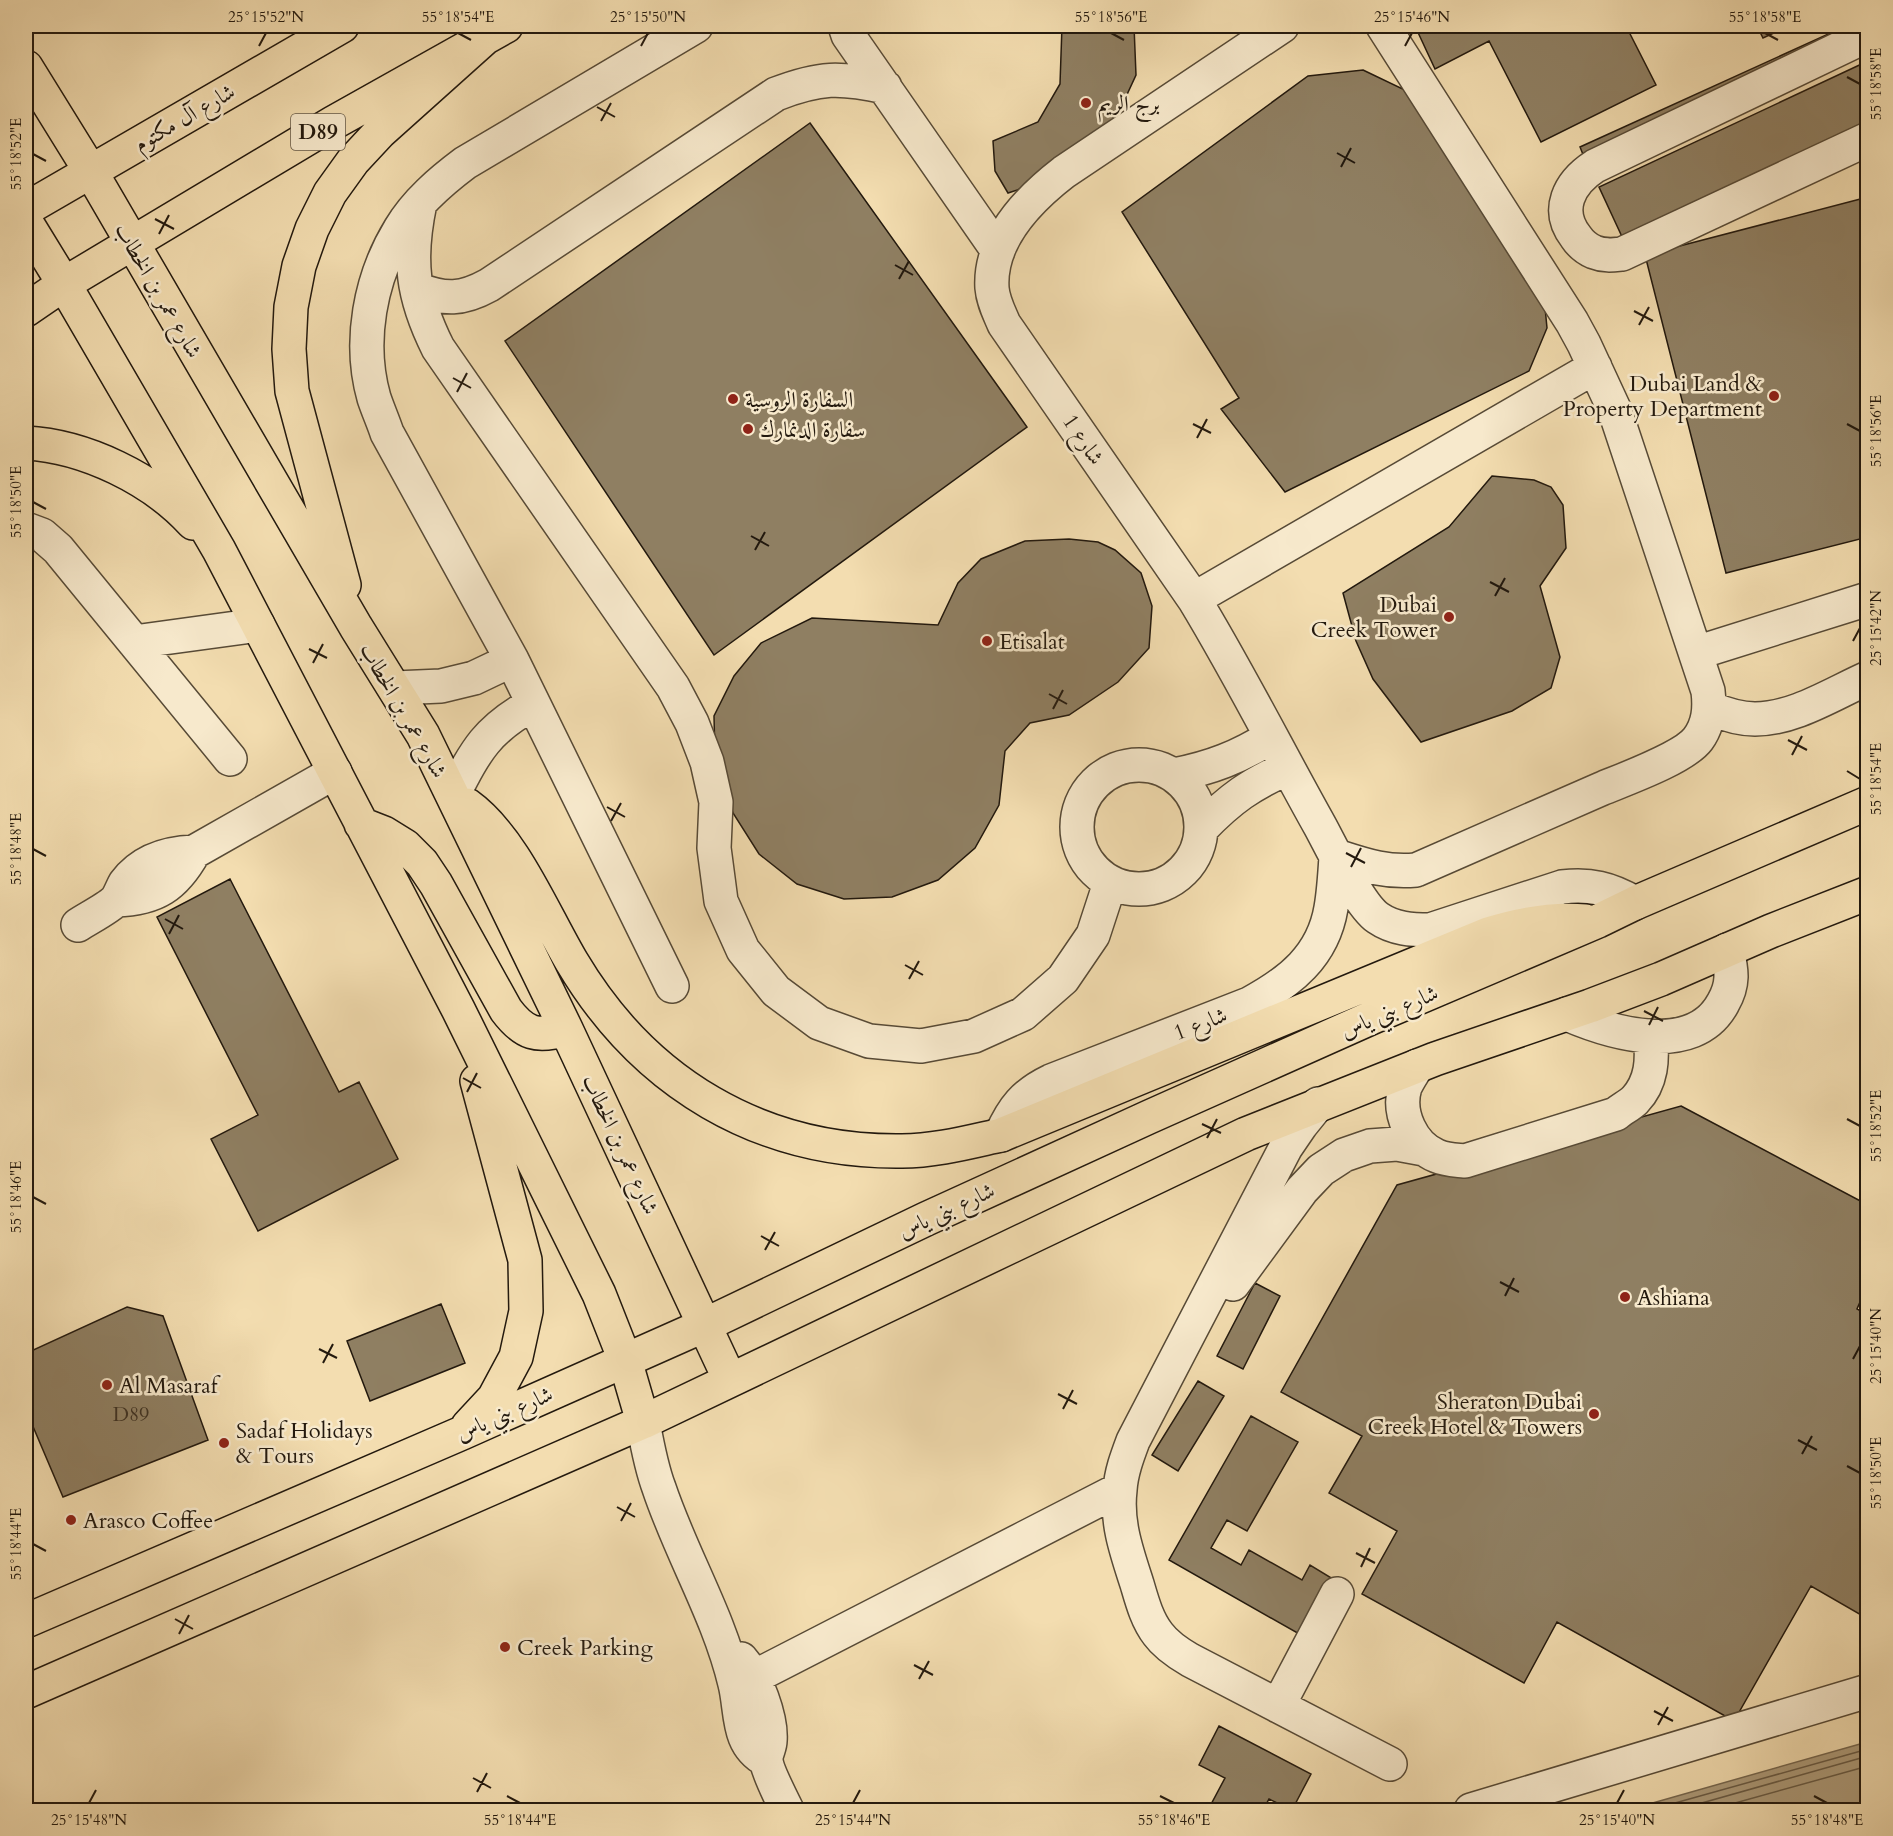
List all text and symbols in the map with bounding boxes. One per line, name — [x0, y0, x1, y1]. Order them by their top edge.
text: 25°15'52"N — [228, 7, 304, 27]
text: 55°18'54"E — [422, 7, 494, 27]
text: 25°15'50"N — [610, 7, 686, 27]
text: 55°18'56"E — [1075, 7, 1147, 27]
text: 25°15'46"N — [1374, 7, 1450, 27]
text: 55°18'58"E — [1729, 7, 1801, 27]
text: 55°18'58"E — [1866, 48, 1886, 120]
street label: شارع آل مكتوم — [128, 77, 243, 162]
place label: برج الريم — [1098, 89, 1160, 123]
marker: برج الريم — [1079, 96, 1093, 110]
road number: D89 — [291, 114, 345, 150]
text: 55°18'52"E — [6, 118, 26, 190]
street label: شارع عمر بن الخطاب — [105, 217, 209, 365]
place label: Dubai Land & Property Department — [1563, 369, 1763, 424]
place label: السفارة الروسية — [745, 385, 853, 415]
marker: Dubai Land & Property Department — [1767, 389, 1781, 403]
marker: السفارة الروسية — [726, 392, 740, 406]
text: 55°18'56"E — [1866, 395, 1886, 467]
street label: شارع 1 — [1053, 408, 1111, 473]
place label: سفارة الدنمارك — [760, 415, 865, 445]
marker: سفارة الدنمارك — [741, 422, 755, 436]
text: 55°18'50"E — [6, 466, 26, 538]
place label: Dubai Creek Tower — [1311, 590, 1438, 645]
text: 25°15'42"N — [1866, 590, 1886, 666]
marker: Dubai Creek Tower — [1442, 610, 1456, 624]
place label: Etisalat — [999, 627, 1065, 657]
marker: Etisalat — [980, 634, 994, 648]
street label: شارع عمر بن الخطاب — [350, 637, 454, 785]
text: 55°18'54"E — [1866, 743, 1886, 815]
text: 55°18'48"E — [6, 813, 26, 885]
street label: شارع بني ياس — [1336, 978, 1444, 1050]
street label: شارع 1 — [1169, 1000, 1233, 1051]
street label: شارع عمر بن الخطاب — [572, 1069, 666, 1221]
text: 55°18'52"E — [1866, 1090, 1886, 1162]
text: 55°18'46"E — [6, 1161, 26, 1233]
street label: شارع بني ياس — [893, 1175, 1001, 1250]
place label: Ashiana — [1637, 1283, 1710, 1313]
marker: Ashiana — [1618, 1290, 1632, 1304]
text: 25°15'40"N — [1866, 1308, 1886, 1384]
place label: Al Masaraf — [119, 1371, 221, 1401]
marker: Al Masaraf — [100, 1378, 114, 1392]
street label: شارع بني ياس — [451, 1379, 559, 1452]
place label: Sheraton Dubai Creek Hotel & Towers — [1367, 1387, 1582, 1442]
house number: D89 — [113, 1401, 149, 1428]
marker: Sheraton Dubai Creek Hotel & Towers — [1587, 1407, 1601, 1421]
place label: Sadaf Holidays & Tours — [236, 1416, 373, 1471]
marker: Sadaf Holidays & Tours — [217, 1436, 231, 1450]
text: 55°18'50"E — [1866, 1437, 1886, 1509]
place label: Arasco Coffee — [83, 1506, 213, 1536]
text: 55°18'44"E — [6, 1508, 26, 1580]
marker: Arasco Coffee — [64, 1513, 78, 1527]
place label: Creek Parking — [517, 1633, 654, 1663]
marker: Creek Parking — [498, 1640, 512, 1654]
text: 25°15'48"N — [51, 1810, 127, 1830]
text: 55°18'44"E — [484, 1810, 556, 1830]
text: 25°15'44"N — [815, 1810, 891, 1830]
text: 55°18'46"E — [1138, 1810, 1210, 1830]
text: 25°15'40"N — [1579, 1810, 1655, 1830]
text: 55°18'48"E — [1791, 1810, 1863, 1830]

